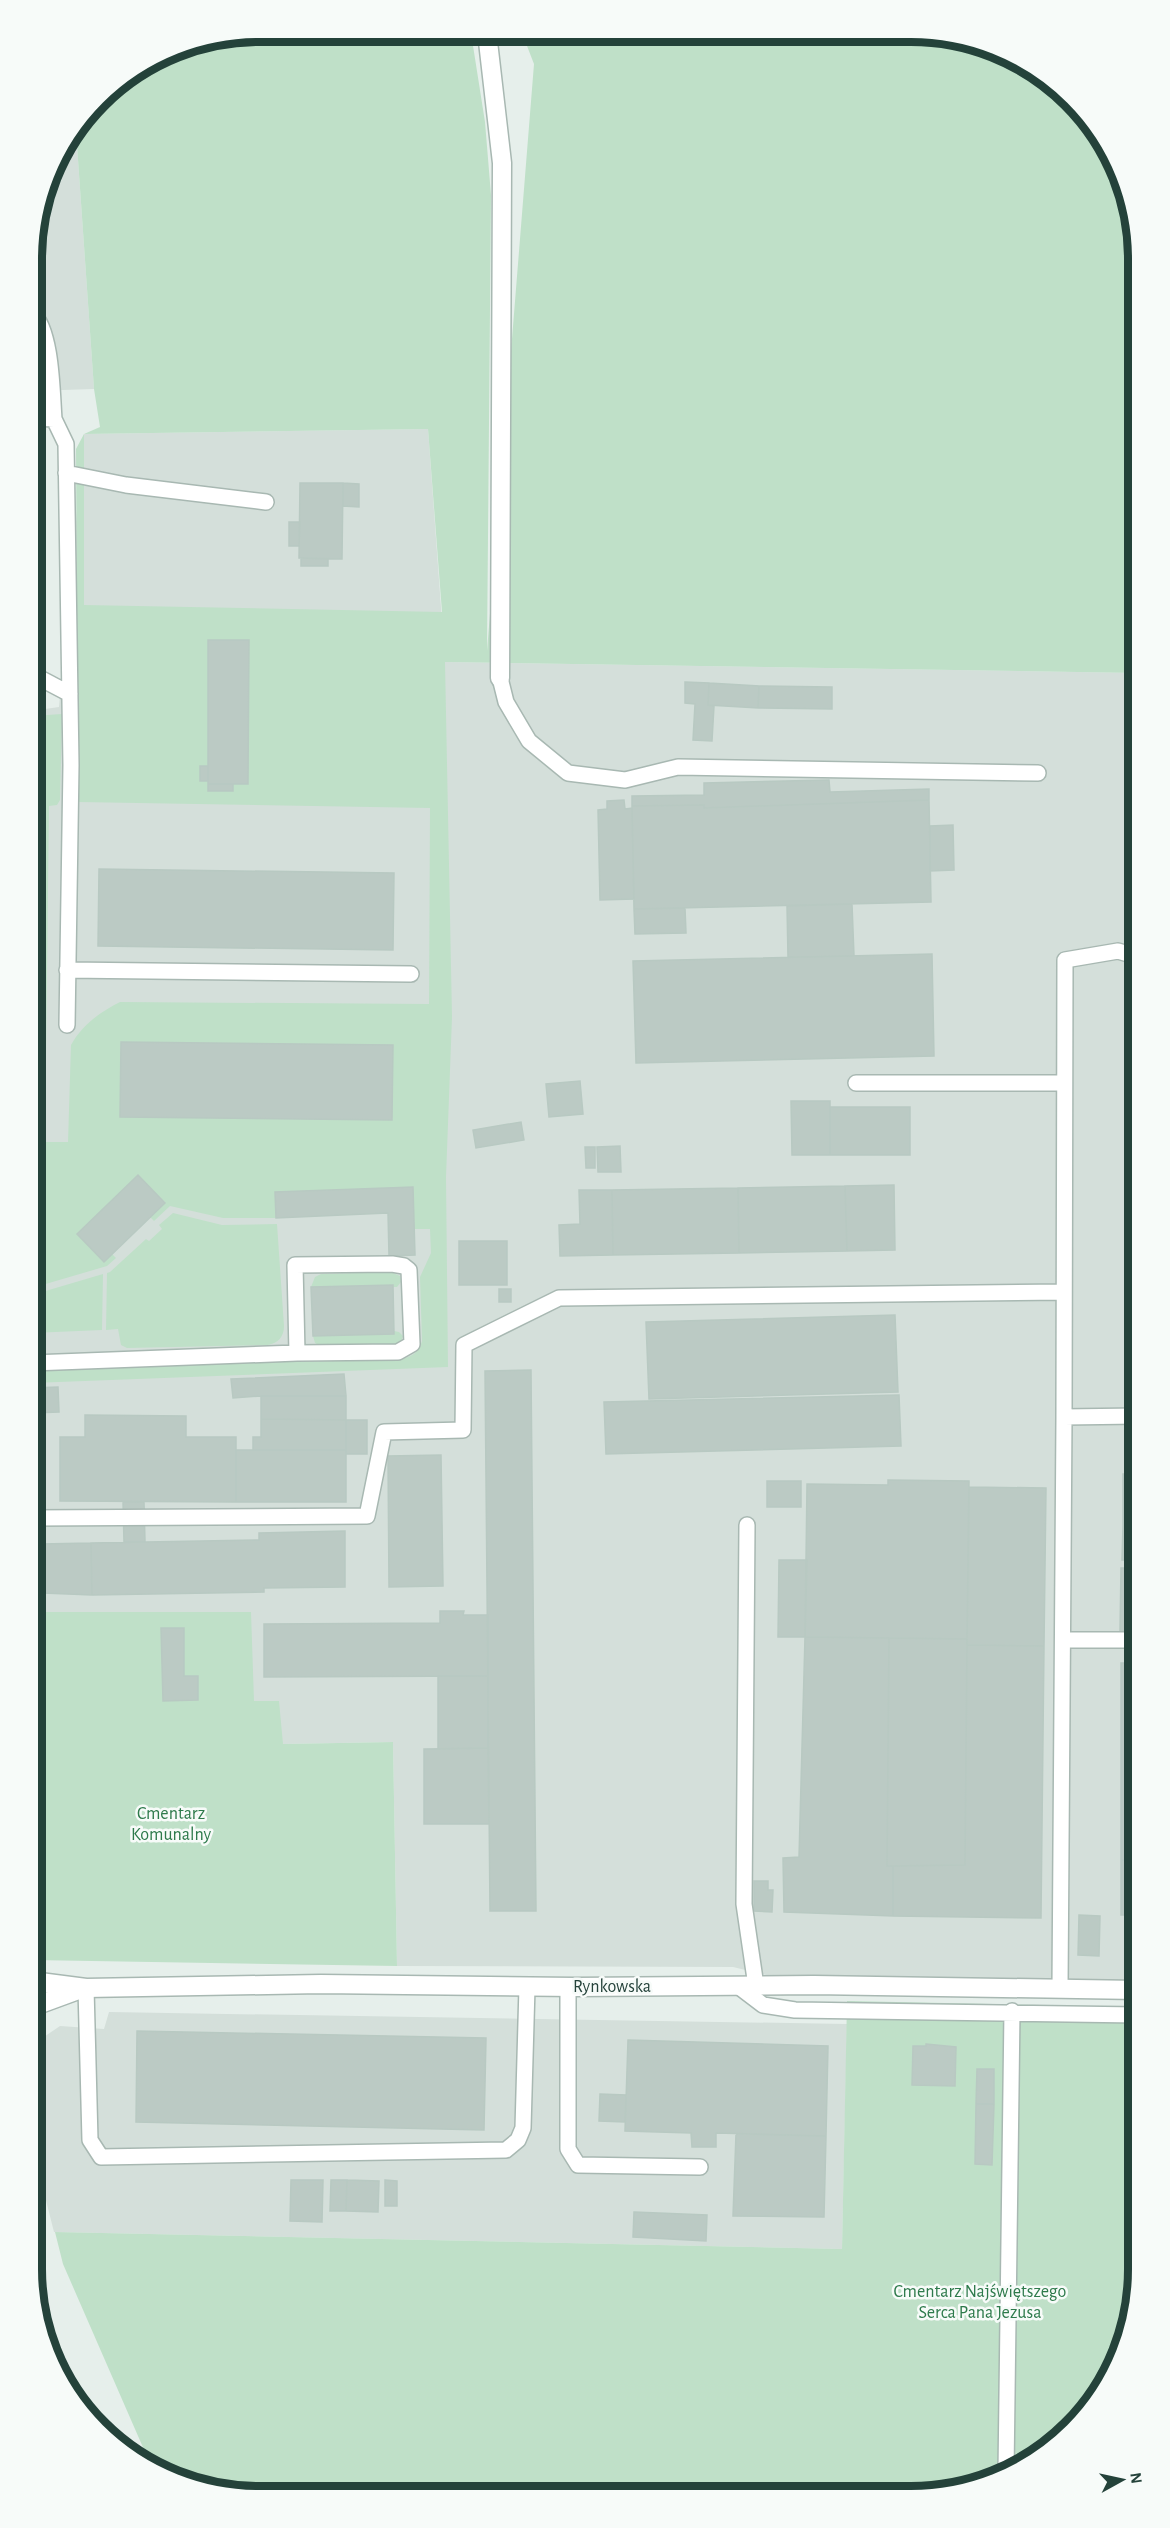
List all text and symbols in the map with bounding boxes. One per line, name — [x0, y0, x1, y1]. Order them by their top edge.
park label: Cmentarz Komunalny — [131, 1805, 211, 1844]
street label: Rynkowska — [573, 1978, 651, 1996]
park label: Cmentarz Najświętszego Serca Pana Jezusa — [894, 2283, 1067, 2322]
north arrow — [1092, 2450, 1152, 2510]
text: N — [1127, 2471, 1145, 2485]

